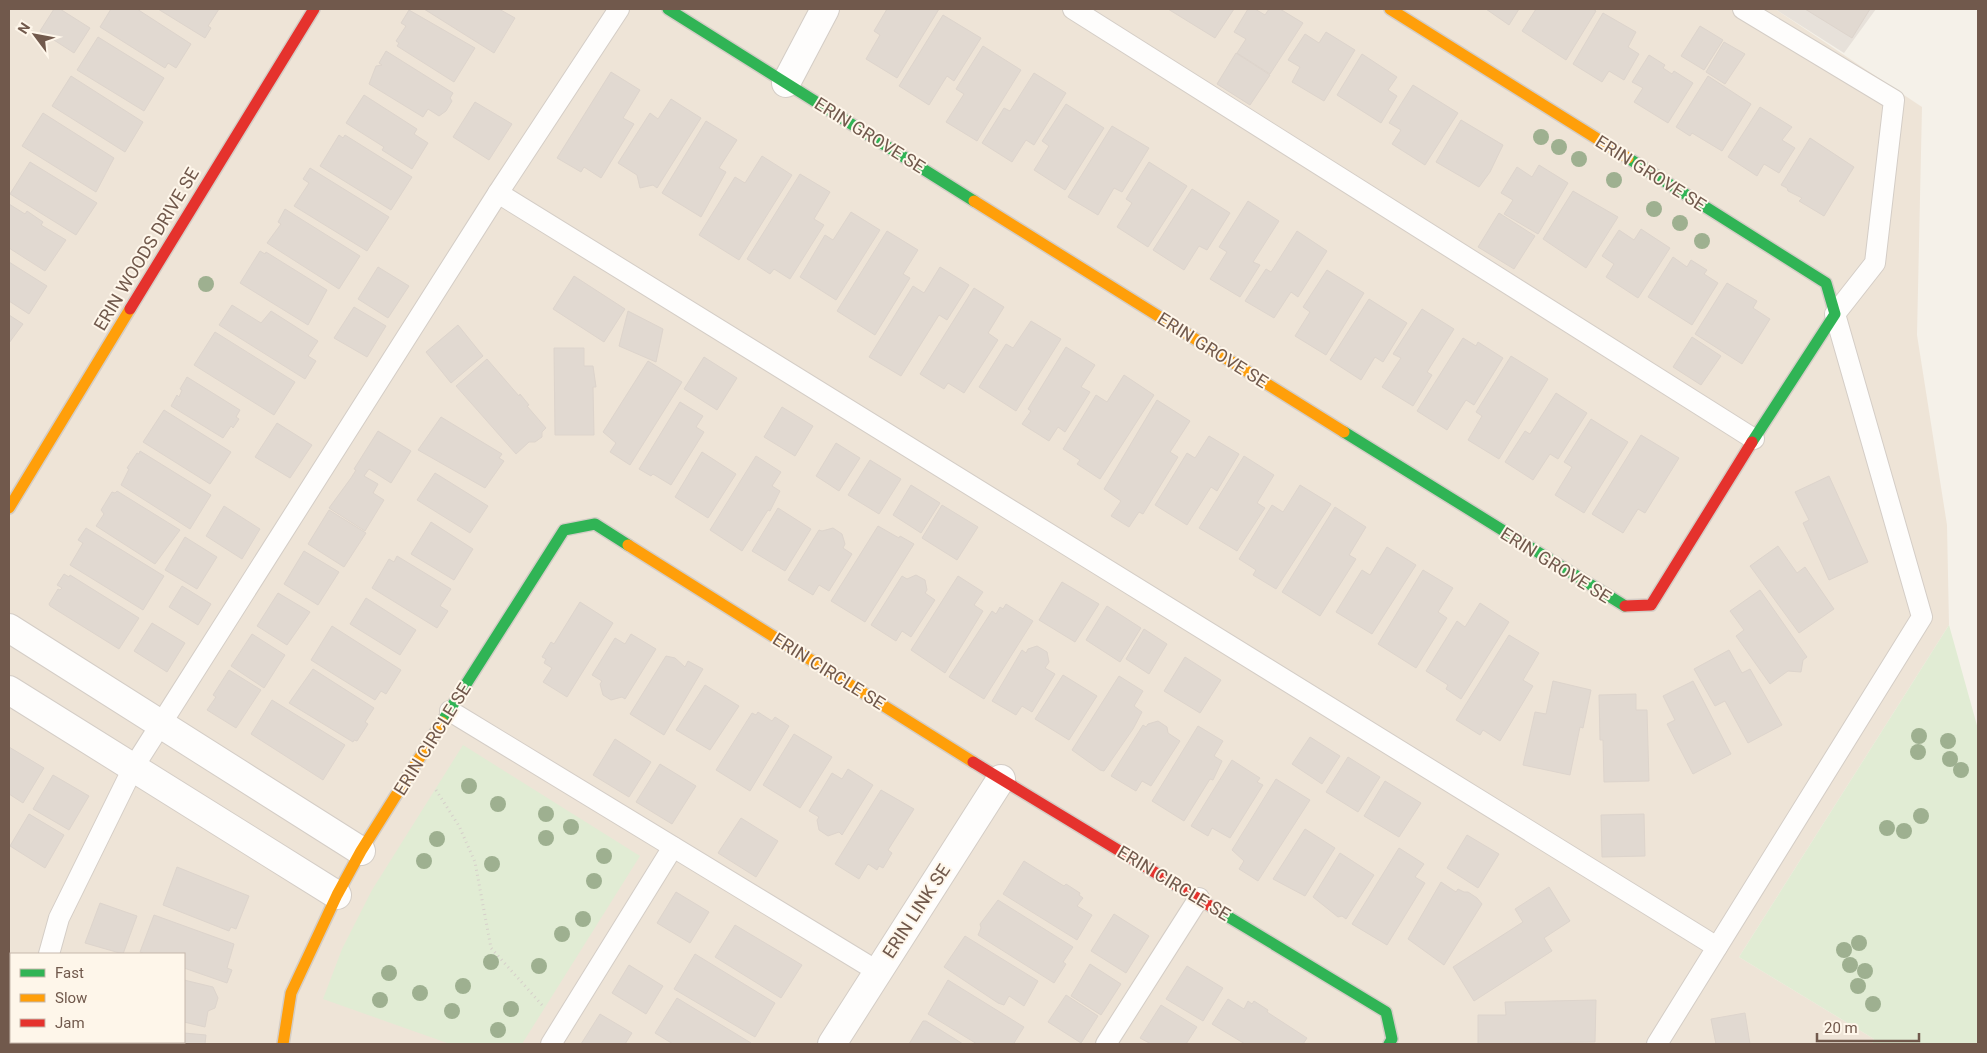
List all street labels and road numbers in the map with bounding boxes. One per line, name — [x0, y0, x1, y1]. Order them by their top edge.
street label: ERIN GROVE SE — [811, 93, 929, 177]
street label: ERIN GROVE SE — [1592, 131, 1710, 215]
street label: ERIN WOODS DRIVE SE — [89, 164, 203, 334]
street label: ERIN GROVE SE — [1154, 308, 1272, 392]
street label: ERIN GROVE SE — [1497, 523, 1615, 607]
street label: ERIN CIRCLE SE — [769, 628, 889, 714]
street label: ERIN CIRCLE SE — [389, 679, 475, 799]
street label: ERIN CIRCLE SE — [1114, 841, 1234, 925]
street label: ERIN LINK SE — [878, 860, 954, 962]

